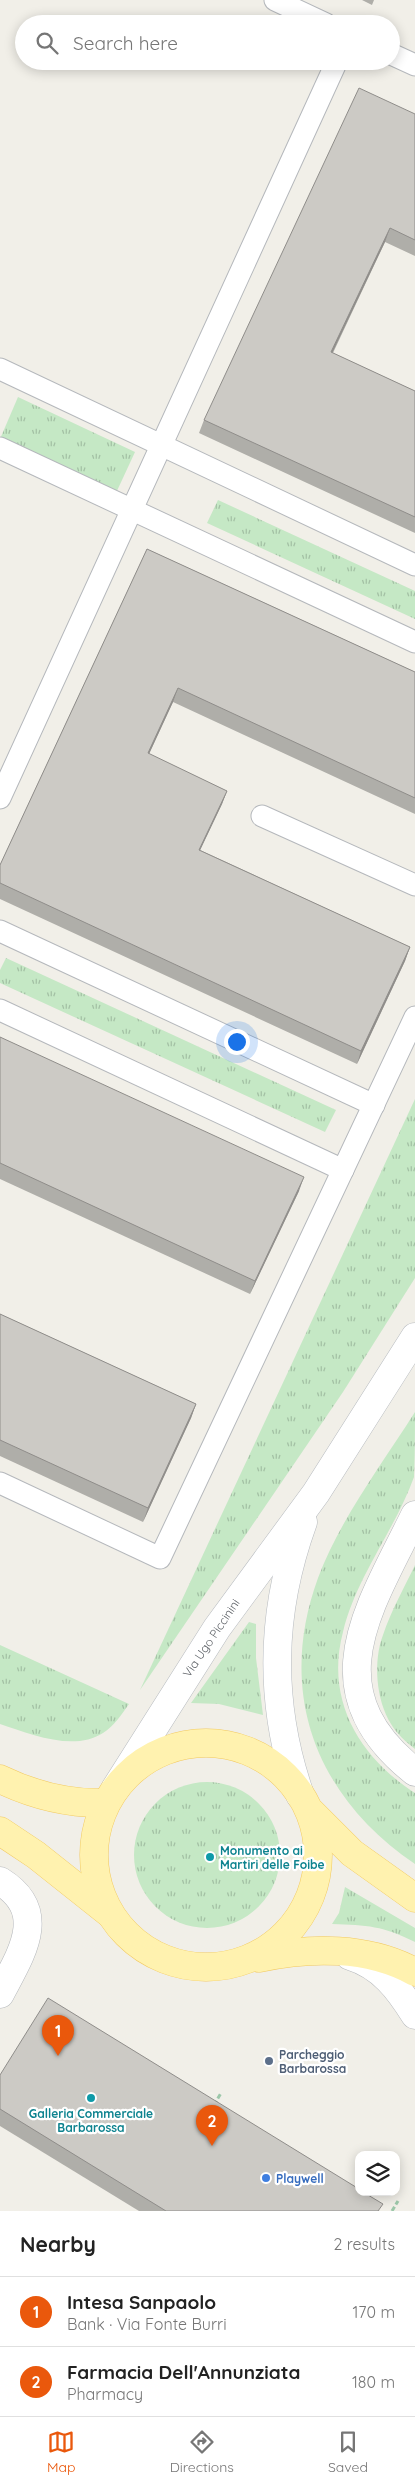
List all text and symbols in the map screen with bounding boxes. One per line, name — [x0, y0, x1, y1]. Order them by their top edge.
search box — [15, 15, 400, 70]
icon: search — [33, 29, 61, 57]
text: Search here — [73, 31, 178, 55]
your location — [224, 1029, 250, 1055]
street label: Via Ugo Piccinini — [179, 1596, 243, 1680]
place label: Monumento ai Martiri delle Foibe — [220, 1843, 325, 1872]
marker: Monumento ai Martiri delle Foibe — [204, 1851, 216, 1863]
pin: 1 — [42, 2015, 74, 2056]
place label: Parcheggio Barbarossa — [279, 2047, 346, 2076]
marker: Parcheggio Barbarossa — [263, 2055, 275, 2067]
marker: Galleria Commerciale Barbarossa — [85, 2092, 97, 2104]
pin: 2 — [196, 2105, 228, 2146]
place label: Galleria Commerciale Barbarossa — [29, 2106, 153, 2135]
map controls — [355, 2151, 400, 2196]
button: layers — [355, 2151, 400, 2196]
place label: Playwell — [276, 2171, 324, 2186]
marker: Playwell — [260, 2172, 272, 2184]
text: Nearby — [20, 2231, 96, 2257]
text: 2 results — [333, 2234, 395, 2254]
text: Intesa Sanpaolo — [67, 2290, 216, 2314]
text: 1 — [33, 2302, 39, 2322]
text: 170 m — [352, 2302, 395, 2322]
text: Bank · Via Fonte Burri — [67, 2314, 227, 2334]
text: Farmacia Dell'Annunziata — [67, 2360, 300, 2384]
text: 2 — [31, 2372, 41, 2392]
text: 180 m — [352, 2372, 395, 2392]
text: Pharmacy — [67, 2384, 143, 2404]
tab: Map — [47, 2428, 76, 2476]
tab: Directions — [170, 2428, 234, 2476]
tab: Saved — [328, 2428, 368, 2476]

